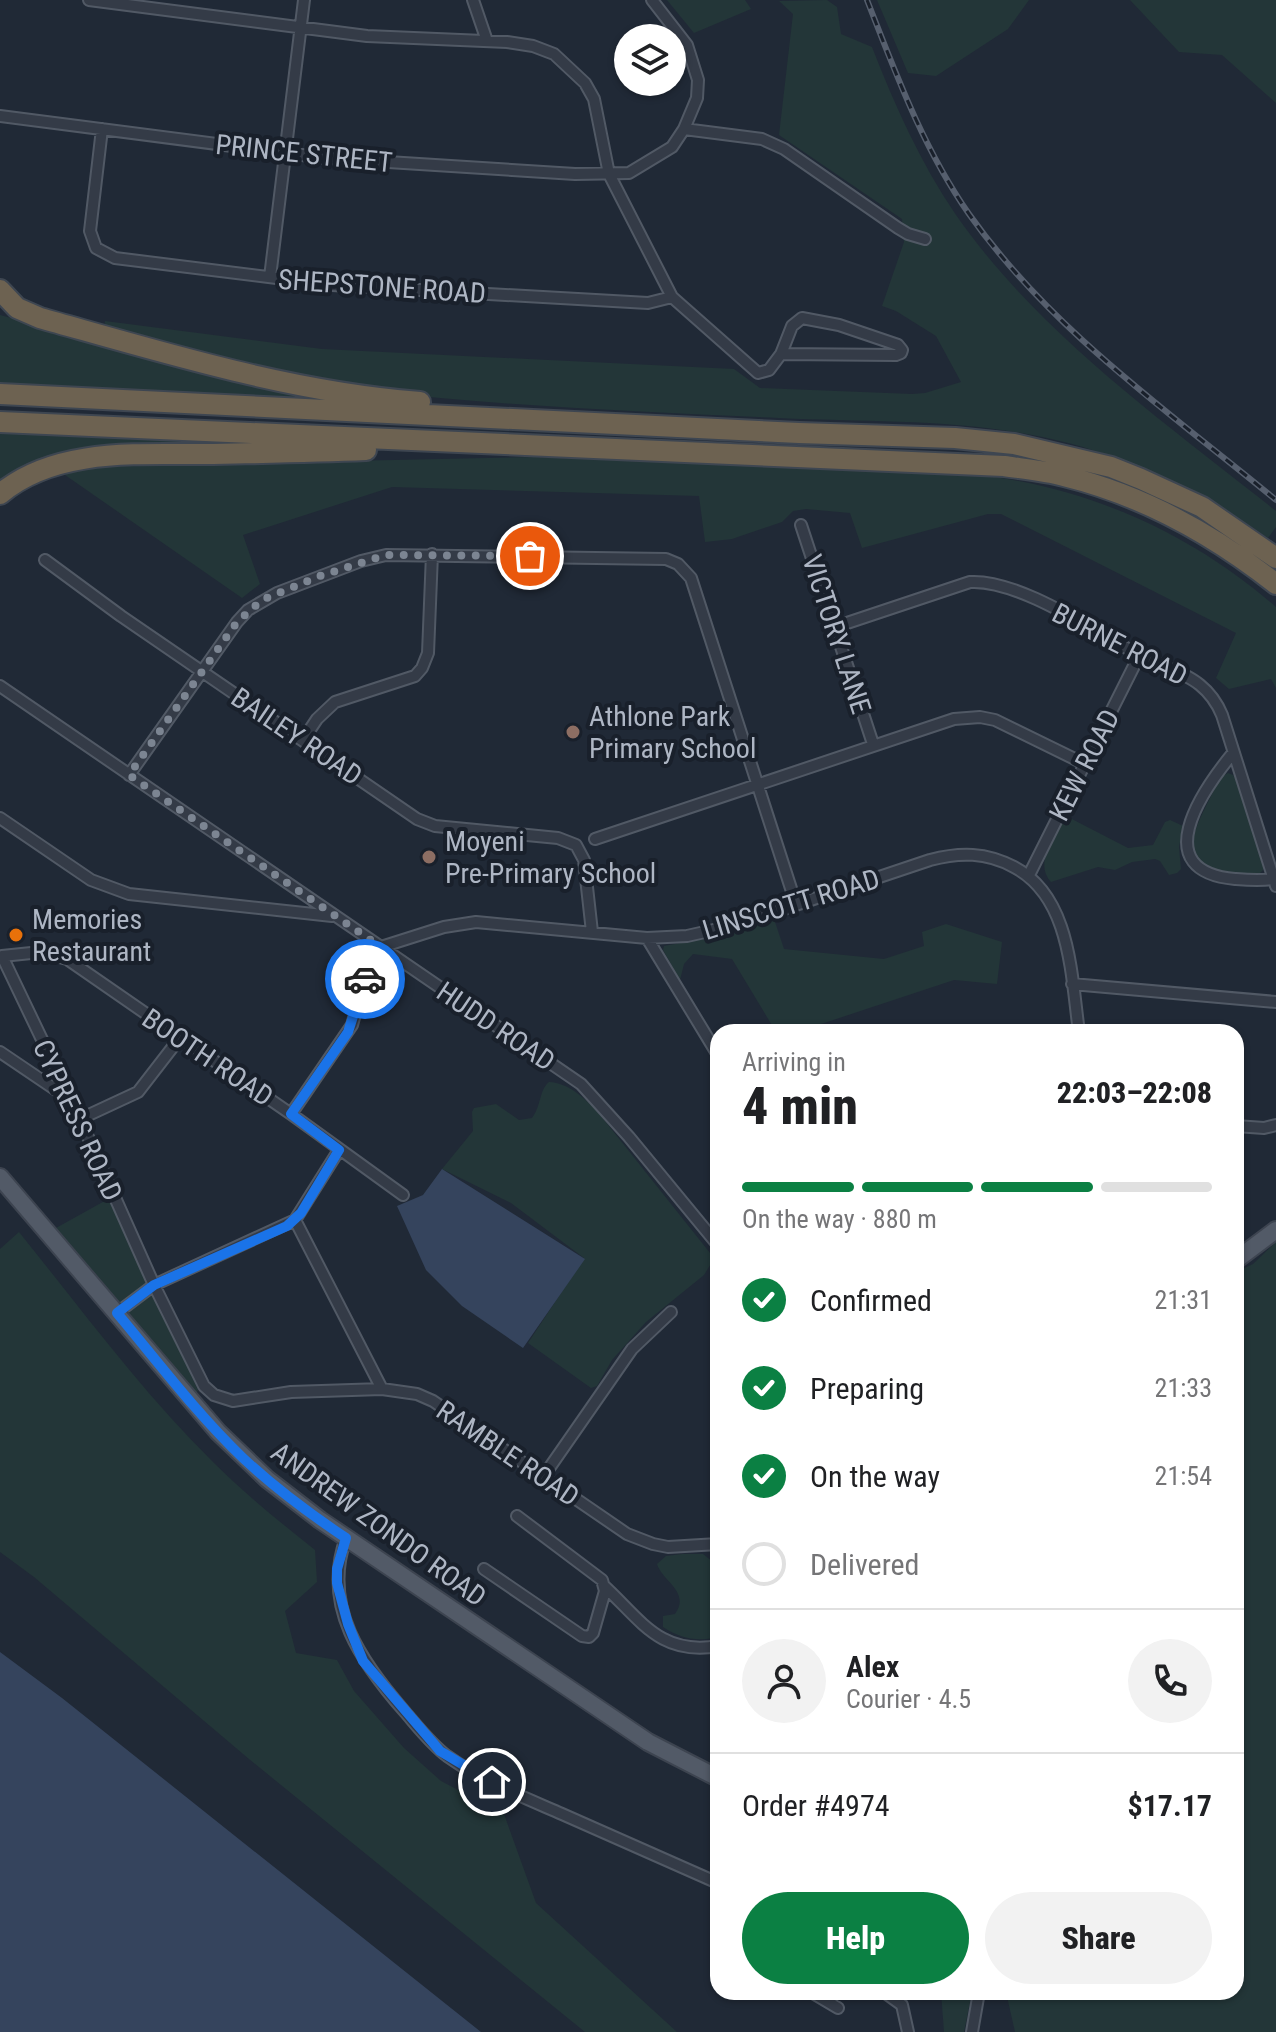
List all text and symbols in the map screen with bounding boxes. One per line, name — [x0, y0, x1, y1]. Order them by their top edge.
map controls — [614, 24, 686, 96]
button: layers — [614, 24, 686, 96]
street label: PRINCE STREET — [214, 128, 394, 179]
street label: SHEPSTONE ROAD — [277, 263, 487, 310]
pin — [496, 522, 564, 590]
icon: bag — [508, 534, 552, 578]
street label: VICTORY LANE — [795, 550, 878, 718]
street label: BURNE ROAD — [1047, 596, 1193, 693]
street label: BAILEY ROAD — [225, 681, 368, 792]
place label: Athlone Park Primary School — [589, 700, 756, 765]
street label: KEW ROAD — [1042, 704, 1126, 826]
marker: Athlone Park Primary School — [564, 723, 582, 741]
place label: Moyeni Pre-Primary School — [445, 825, 656, 890]
marker: Moyeni Pre-Primary School — [420, 848, 438, 866]
street label: LINSCOTT ROAD — [699, 862, 884, 947]
place label: Memories Restaurant — [32, 903, 151, 968]
marker: Memories Restaurant — [7, 926, 25, 944]
courier — [325, 939, 405, 1019]
icon: car — [343, 957, 387, 1001]
street label: HUDD ROAD — [431, 975, 561, 1078]
street label: BOOTH ROAD — [136, 1002, 279, 1113]
street label: CYPRESS ROAD — [26, 1034, 129, 1206]
text: Arriving in — [742, 1047, 846, 1077]
text: 22:03–22:08 — [1057, 1075, 1212, 1110]
text: 4 min — [742, 1076, 858, 1137]
text: On the way · 880 m — [742, 1204, 937, 1234]
icon: check — [742, 1278, 786, 1322]
text: Confirmed — [810, 1283, 932, 1318]
text: 21:31 — [1155, 1285, 1212, 1315]
icon: check — [742, 1366, 786, 1410]
text: Preparing — [810, 1371, 924, 1406]
text: 21:33 — [1155, 1373, 1212, 1403]
street label: RAMBLE ROAD — [430, 1394, 585, 1513]
street label: ANDREW ZONDO ROAD — [265, 1435, 492, 1613]
icon: check — [742, 1454, 786, 1498]
text: On the way — [810, 1459, 940, 1494]
text: 21:54 — [1155, 1461, 1212, 1491]
text: Delivered — [810, 1547, 919, 1582]
button: person — [742, 1639, 826, 1723]
button: phone — [1128, 1639, 1212, 1723]
text: Alex — [846, 1649, 899, 1684]
text: Courier · 4.5 — [846, 1684, 971, 1714]
pin — [458, 1748, 526, 1816]
icon: home — [470, 1760, 514, 1804]
text: Order #4974 — [742, 1788, 890, 1823]
text: $17.17 — [1127, 1788, 1212, 1823]
button: Help — [742, 1892, 969, 1984]
button: Share — [985, 1892, 1212, 1984]

